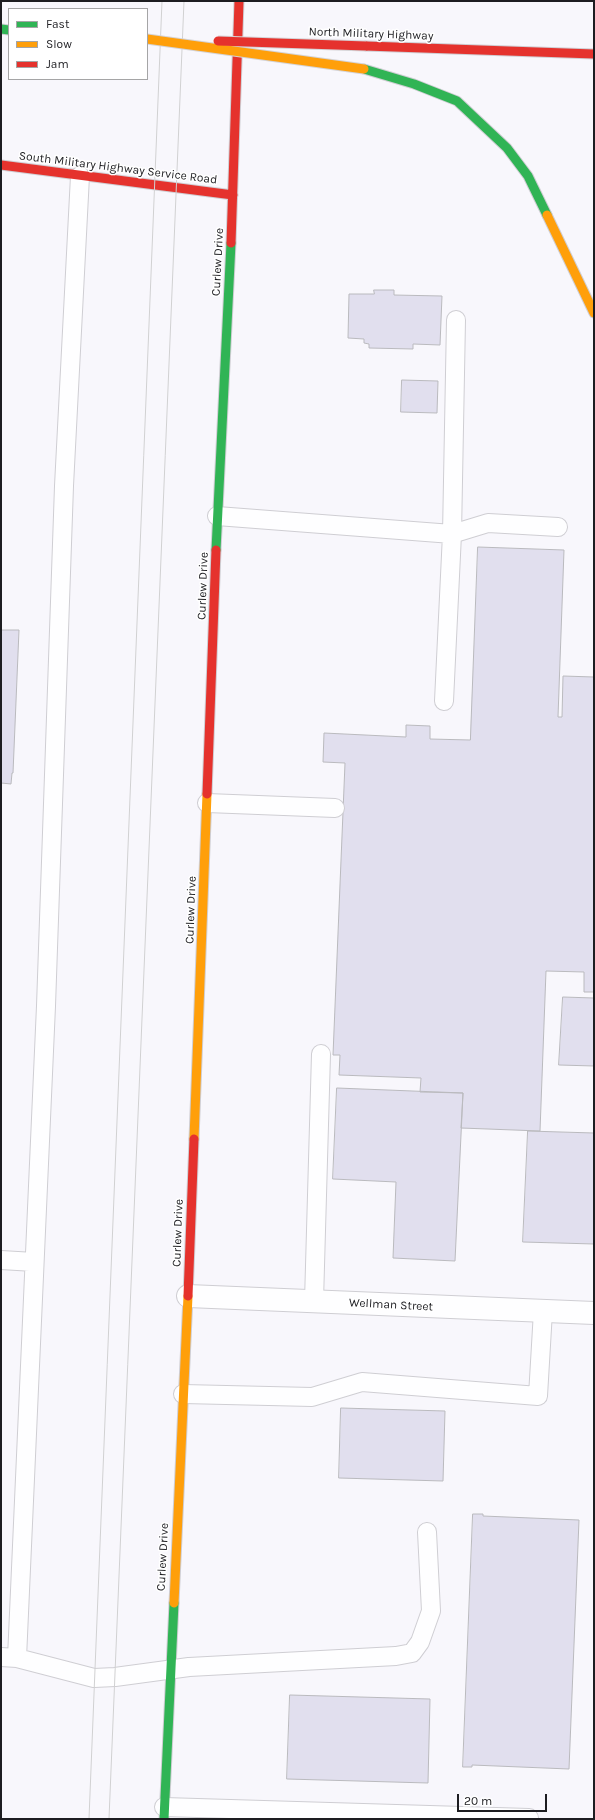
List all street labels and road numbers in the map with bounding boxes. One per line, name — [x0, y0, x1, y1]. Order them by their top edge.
street label: North Military Highway — [308, 25, 434, 43]
street label: South Military Highway Service Road — [18, 149, 218, 187]
street label: Curlew Drive — [209, 228, 227, 296]
street label: Curlew Drive — [195, 552, 211, 620]
street label: Curlew Drive — [183, 876, 199, 944]
street label: Curlew Drive — [170, 1199, 186, 1267]
street label: Wellman Street — [349, 1296, 433, 1314]
street label: Curlew Drive — [154, 1523, 172, 1591]

